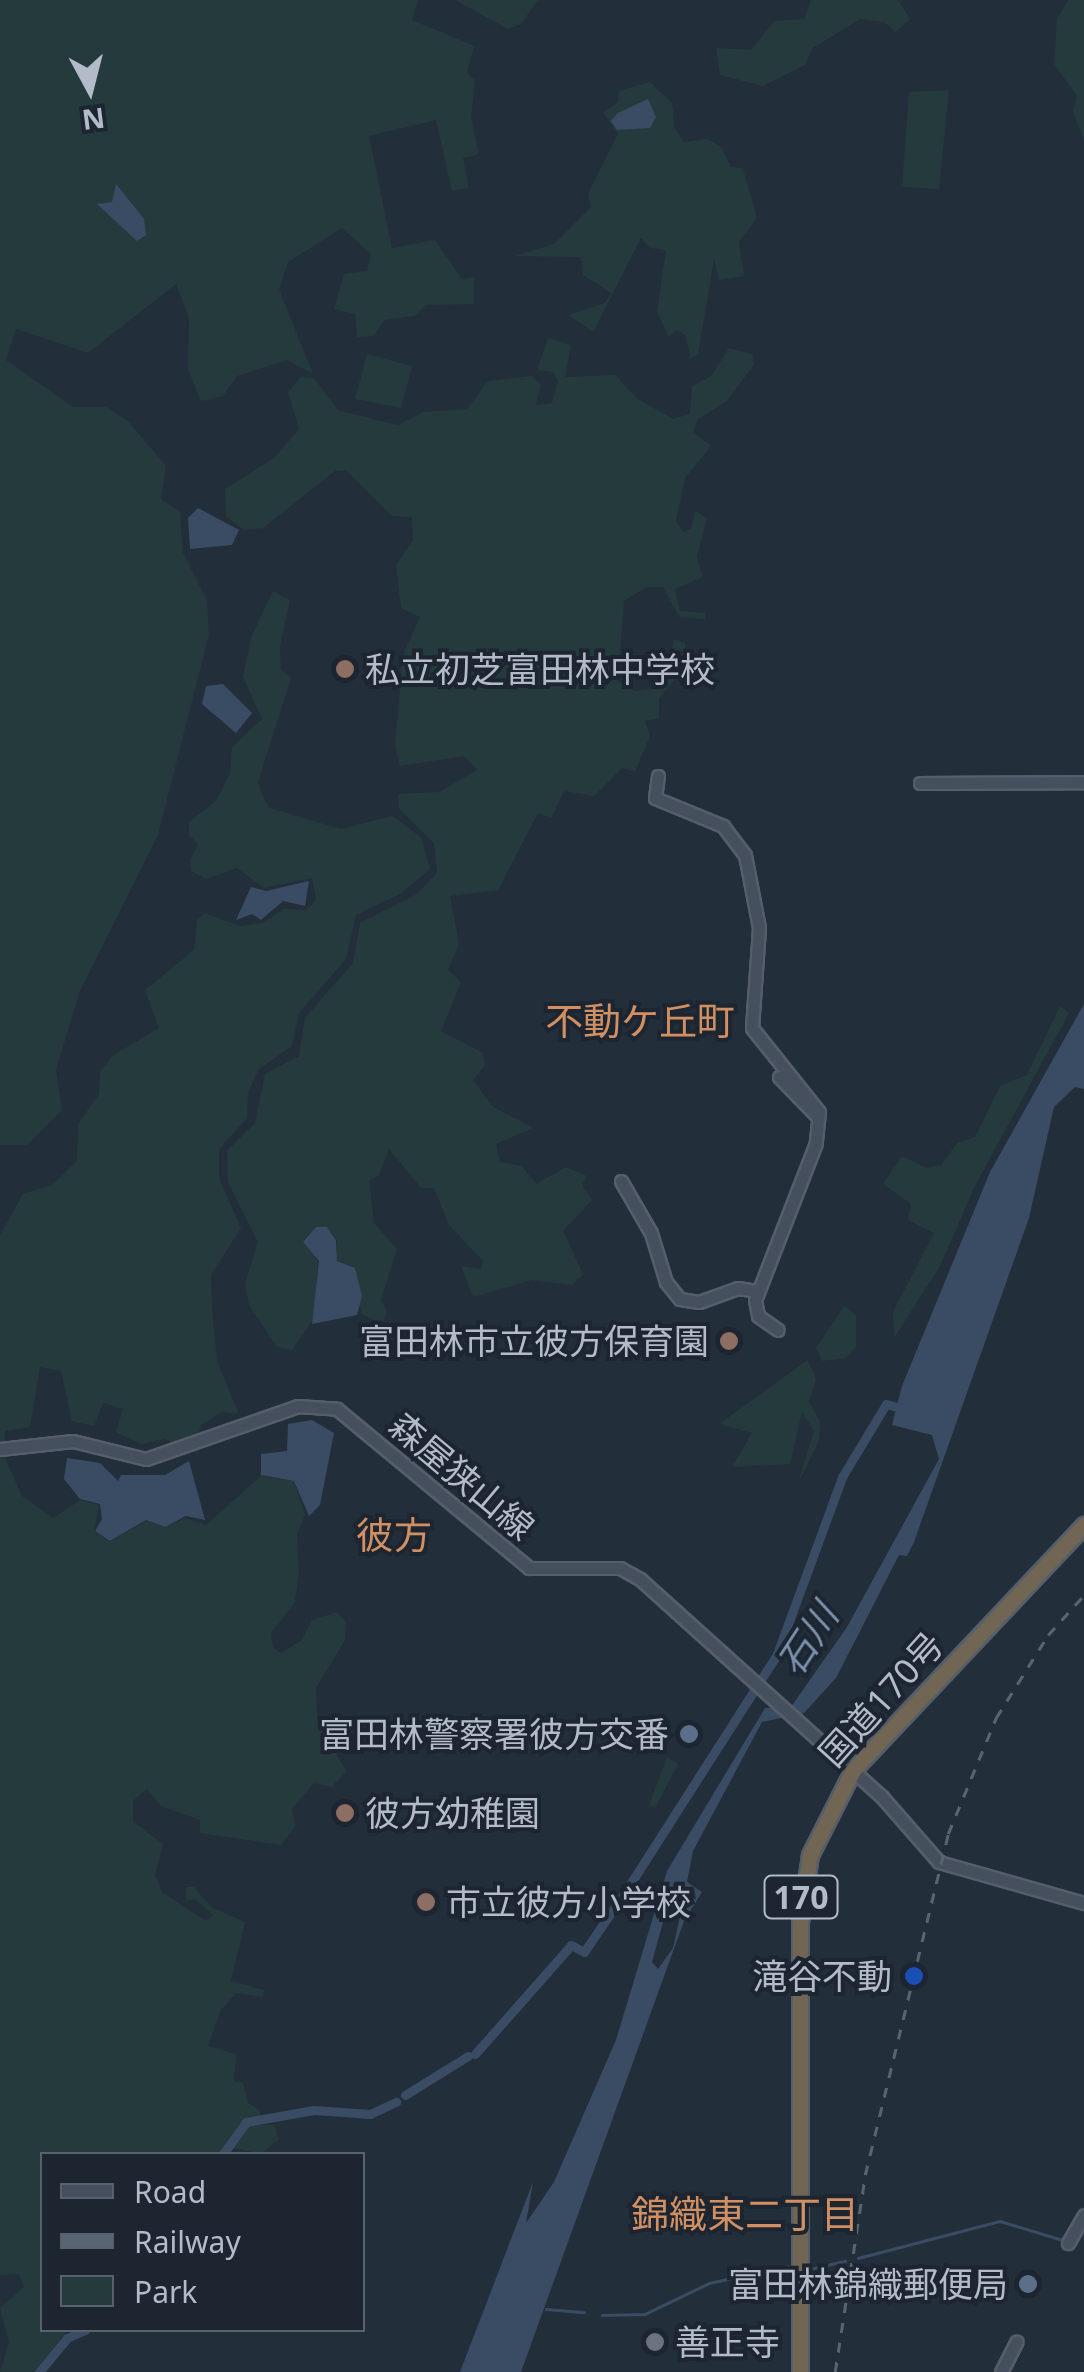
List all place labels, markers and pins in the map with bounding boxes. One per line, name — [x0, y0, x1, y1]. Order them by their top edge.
place label: 私立初芝富田林中学校 — [365, 648, 715, 690]
marker: 私立初芝富田林中学校 — [334, 658, 356, 680]
place label: 富田林市立彼方保育園 — [359, 1320, 709, 1362]
marker: 富田林市立彼方保育園 — [718, 1330, 740, 1352]
place label: 富田林警察署彼方交番 — [319, 1713, 669, 1755]
marker: 富田林警察署彼方交番 — [678, 1723, 700, 1745]
place label: 彼方幼稚園 — [365, 1792, 540, 1834]
marker: 彼方幼稚園 — [334, 1802, 356, 1824]
place label: 市立彼方小学校 — [446, 1881, 691, 1923]
marker: 市立彼方小学校 — [415, 1891, 437, 1913]
place label: 滝谷不動 — [752, 1955, 892, 1997]
marker: 滝谷不動 — [901, 1963, 927, 1989]
place label: 富田林錦織郵便局 — [728, 2263, 1008, 2305]
marker: 富田林錦織郵便局 — [1017, 2273, 1039, 2295]
place label: 善正寺 — [675, 2321, 780, 2363]
marker: 善正寺 — [644, 2331, 666, 2353]

